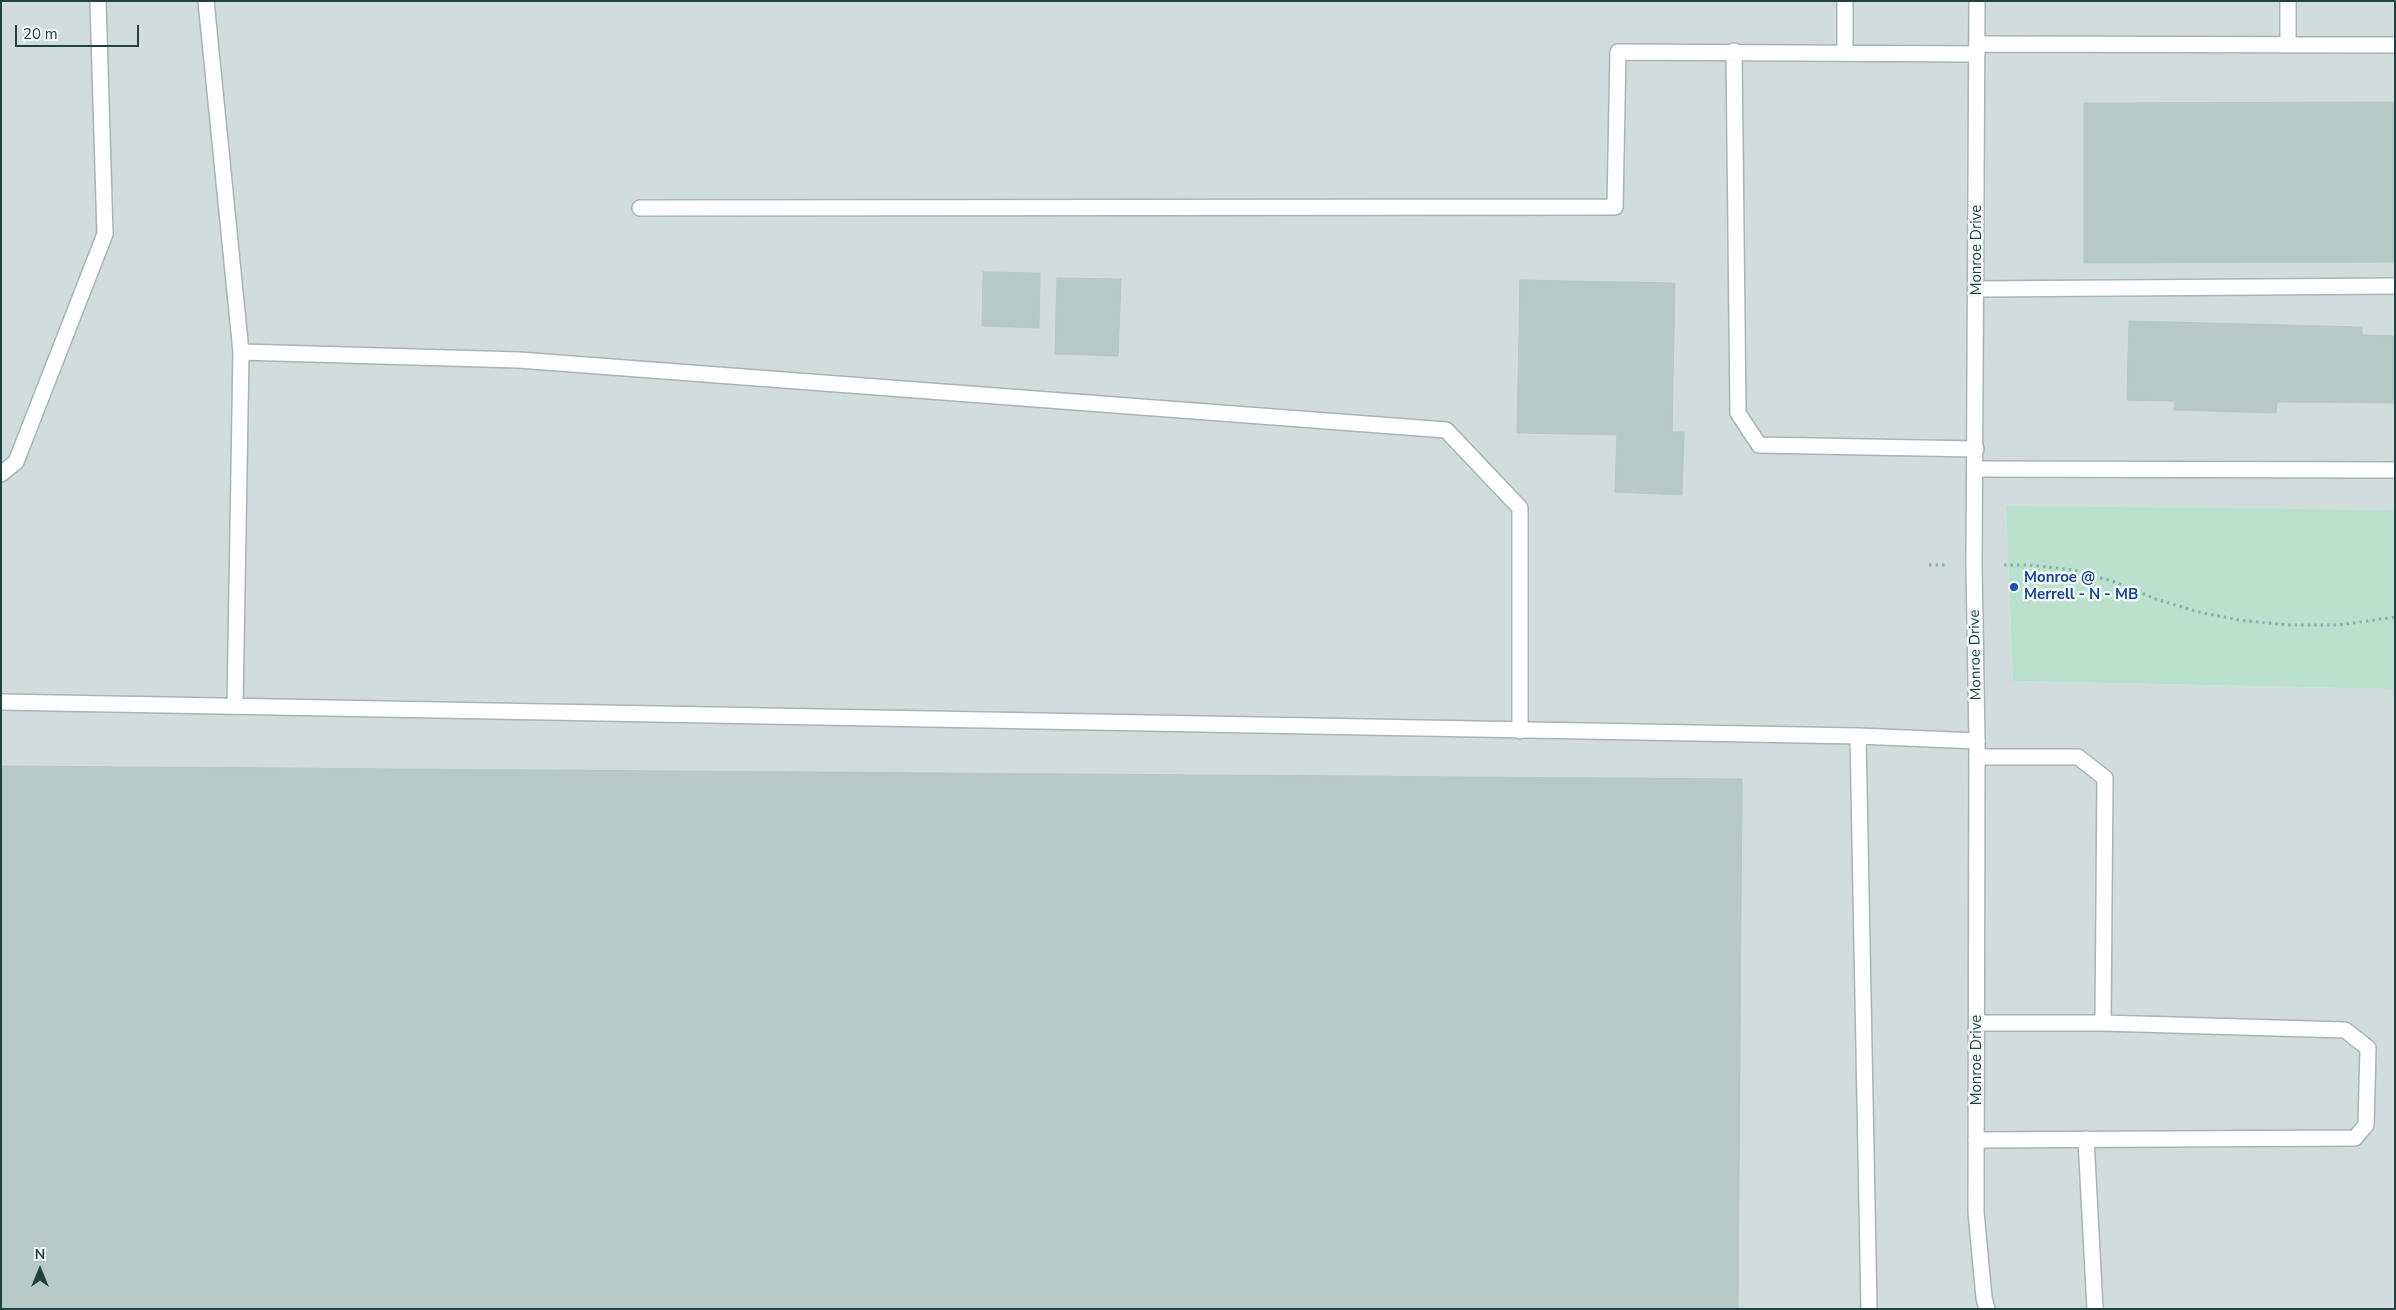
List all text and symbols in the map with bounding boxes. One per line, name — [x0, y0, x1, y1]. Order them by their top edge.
scale bar — [18, 15, 141, 47]
text: 20 m — [23, 24, 58, 44]
street label: Monroe Drive — [1968, 205, 1986, 295]
place label: Monroe @ Merrell - N - MB — [2024, 569, 2138, 604]
marker: Monroe @ Merrell - N - MB — [2008, 581, 2020, 593]
street label: Monroe Drive — [1966, 609, 1986, 701]
street label: Monroe Drive — [1968, 1015, 1986, 1105]
north arrow — [15, 1245, 65, 1295]
text: N — [35, 1245, 45, 1264]

